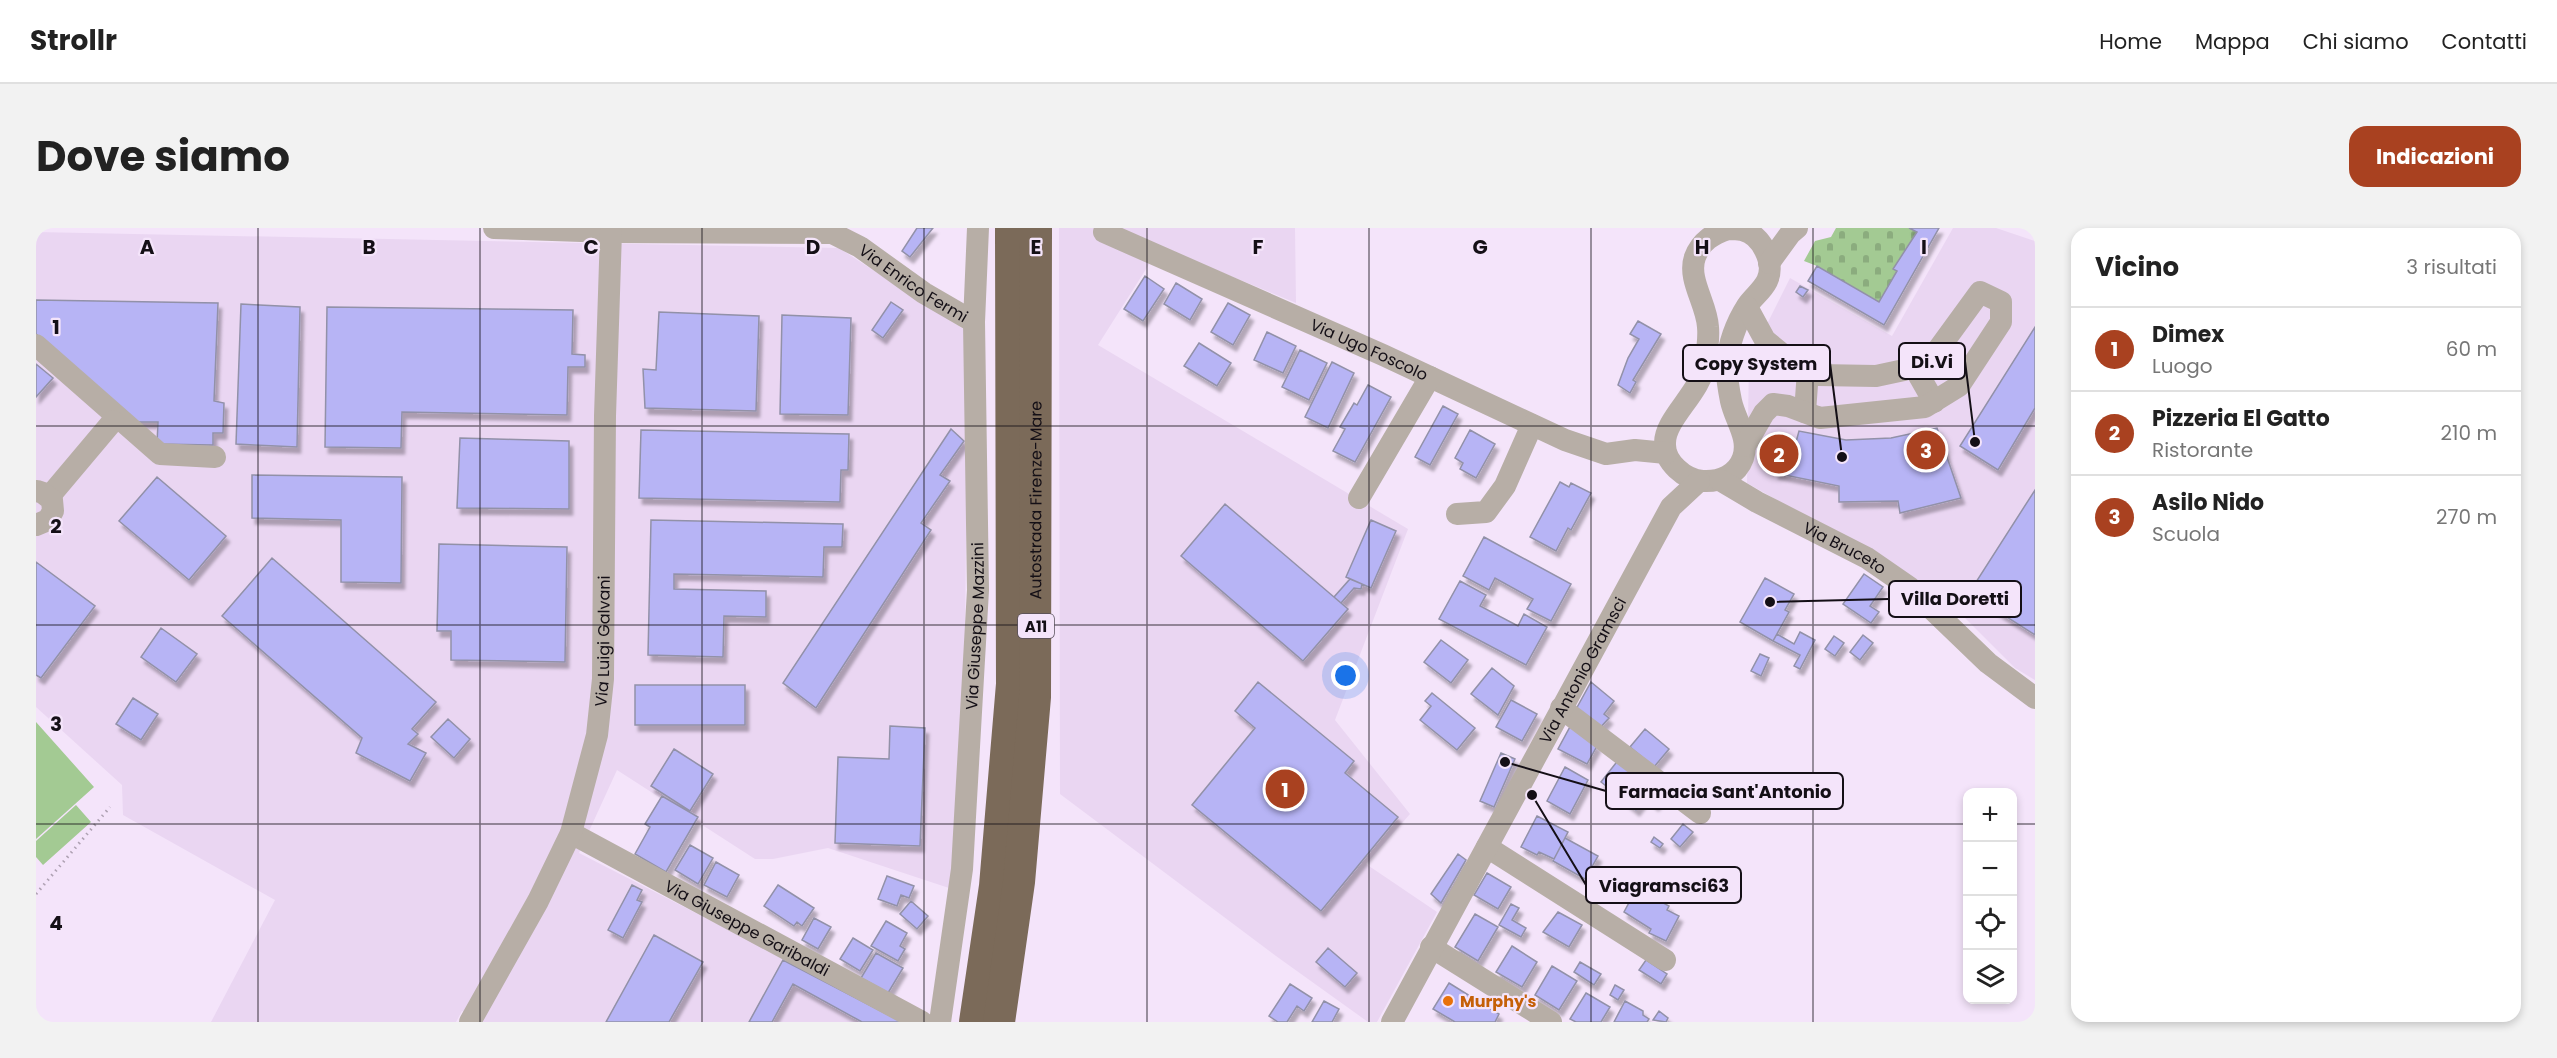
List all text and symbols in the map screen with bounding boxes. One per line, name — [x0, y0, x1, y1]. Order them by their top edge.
text: Strollr — [30, 21, 117, 60]
text: Home — [2099, 27, 2162, 56]
text: Mappa — [2195, 27, 2270, 56]
text: Chi siamo — [2303, 27, 2409, 56]
text: Contatti — [2442, 27, 2527, 56]
button: Indicazioni — [2349, 126, 2521, 187]
text: Dove siamo — [36, 127, 290, 186]
text: A — [140, 233, 155, 261]
text: B — [362, 233, 376, 261]
text: C — [583, 233, 599, 261]
text: D — [806, 233, 820, 261]
text: E — [1031, 233, 1041, 261]
text: F — [1253, 233, 1264, 261]
text: G — [1472, 233, 1488, 261]
text: H — [1695, 233, 1709, 261]
text: I — [1921, 233, 1927, 261]
street label: Via Enrico Fermi — [854, 238, 972, 328]
text: Vicino — [2095, 249, 2179, 285]
text: 3 risultati — [2406, 253, 2497, 281]
text: 1 — [52, 313, 60, 341]
street label: Via Ugo Foscolo — [1307, 313, 1432, 386]
text: Dimex — [2152, 319, 2224, 350]
text: 1 — [2111, 335, 2118, 363]
text: 60 m — [2446, 335, 2497, 363]
callout: Di.Vi — [1899, 343, 1965, 379]
callout: Copy System — [1683, 345, 1830, 381]
text: Di.Vi — [1911, 349, 1953, 374]
text: Copy System — [1695, 351, 1817, 376]
text: Luogo — [2152, 352, 2213, 380]
street label: Autostrada Firenze-Mare — [1024, 401, 1047, 600]
text: Pizzeria El Gatto — [2152, 403, 2330, 434]
text: 2 — [2109, 419, 2120, 447]
text: 210 m — [2441, 419, 2497, 447]
pin: 3 — [1906, 428, 1946, 472]
pin: 2 — [1760, 432, 1798, 476]
text: Ristorante — [2152, 436, 2253, 464]
text: Asilo Nido — [2152, 487, 2264, 518]
text: 3 — [2108, 503, 2121, 531]
text: 270 m — [2436, 503, 2497, 531]
text: 2 — [50, 512, 62, 540]
street label: Via Bruceto — [1799, 516, 1891, 580]
text: Scuola — [2152, 520, 2220, 548]
street label: Via Giuseppe Mazzini — [960, 542, 990, 710]
street label: Via Luigi Galvani — [589, 575, 615, 708]
callout: Villa Doretti — [1889, 581, 2021, 617]
text: Villa Doretti — [1901, 586, 2009, 611]
street label: Via Antonio Gramsci — [1533, 593, 1632, 748]
road number: A11 — [1018, 614, 1054, 638]
your location — [1331, 661, 1360, 690]
text: 3 — [50, 710, 62, 738]
pin: 1 — [1266, 766, 1304, 812]
callout: Farmacia Sant'Antonio — [1606, 773, 1843, 809]
text: Farmacia Sant'Antonio — [1618, 779, 1832, 804]
map controls — [1963, 788, 2017, 1004]
button: + — [1963, 788, 2017, 842]
button: − — [1963, 842, 2017, 896]
callout: Viagramsci63 — [1586, 867, 1741, 903]
text: Viagramsci63 — [1599, 873, 1729, 898]
street label: Via Giuseppe Garibaldi — [661, 874, 834, 982]
button: locate — [1963, 896, 2017, 950]
text: 4 — [49, 909, 63, 937]
button: layers — [1963, 950, 2017, 1004]
place label: Murphy's — [1460, 990, 1537, 1013]
marker: Murphy's — [1441, 994, 1455, 1008]

